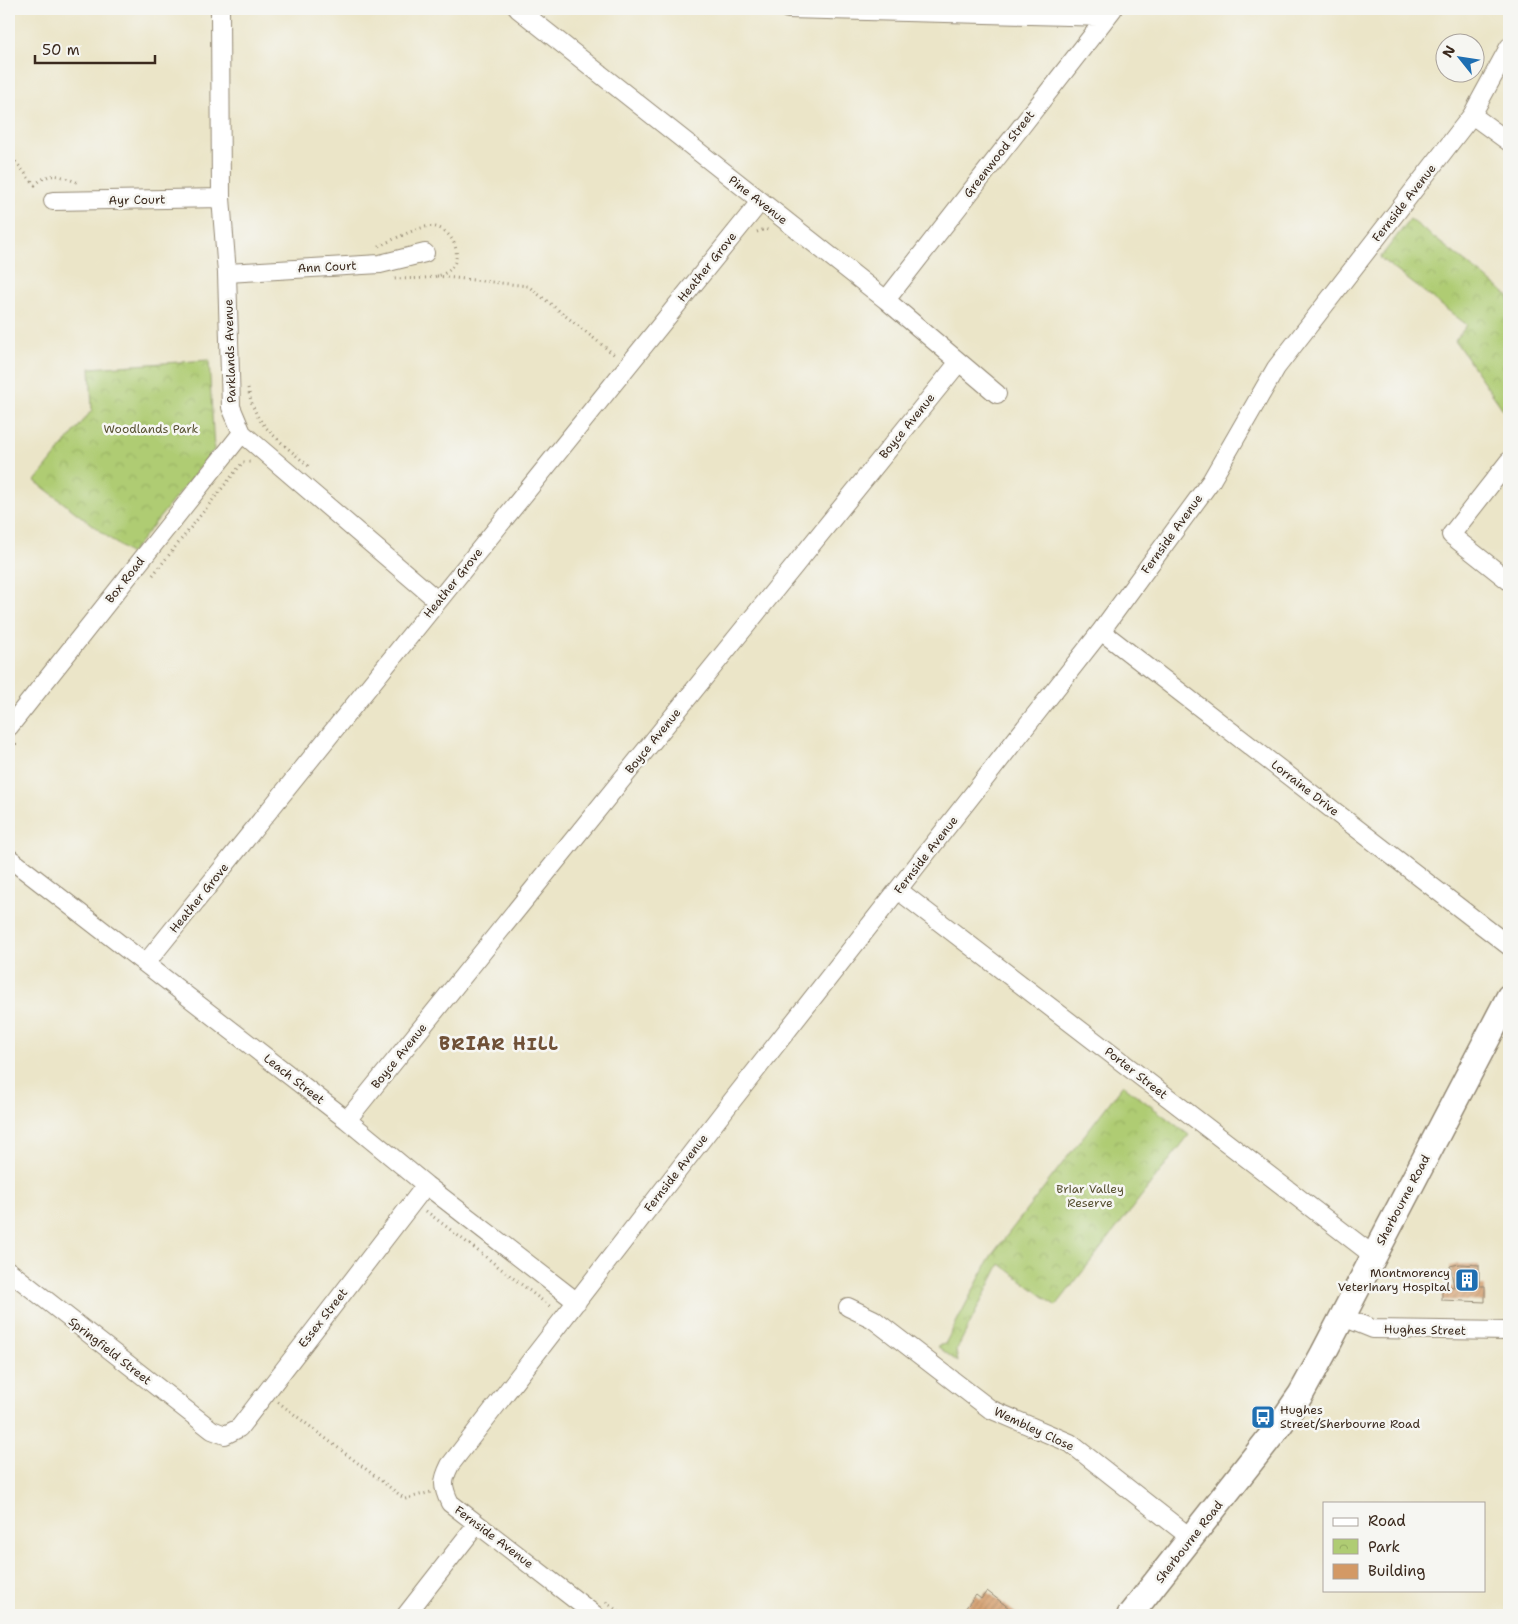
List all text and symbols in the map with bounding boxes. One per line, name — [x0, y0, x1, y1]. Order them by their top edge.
scale bar — [35, 32, 155, 64]
north arrow — [1436, 32, 1486, 82]
text: 50 m — [42, 40, 80, 60]
text: N — [1438, 42, 1459, 61]
street label: Greenwood Street — [960, 107, 1038, 201]
street label: Fernside Avenue — [1368, 161, 1440, 245]
street label: Pine Avenue — [725, 172, 791, 228]
street label: Ayr Court — [108, 192, 166, 208]
street label: Heather Grove — [674, 229, 740, 305]
street label: Ann Court — [297, 257, 357, 277]
street label: Parklands Avenue — [220, 299, 240, 403]
street label: Boyce Avenue — [876, 390, 939, 462]
park label: Woodlands Park — [104, 421, 199, 437]
street label: Fernside Avenue — [1138, 491, 1206, 577]
street label: Heather Grove — [420, 545, 486, 621]
street label: Box Road — [102, 553, 148, 606]
street label: Boyce Avenue — [622, 705, 685, 777]
street label: Lorraine Drive — [1268, 756, 1342, 820]
street label: Fernside Avenue — [890, 813, 962, 897]
street label: Heather Grove — [166, 860, 232, 936]
street label: Boyce Avenue — [368, 1020, 431, 1092]
district label: BRIAR HILL — [439, 1032, 559, 1056]
street label: Porter Street — [1101, 1043, 1171, 1103]
street label: Leach Street — [260, 1050, 328, 1108]
street label: Fernside Avenue — [640, 1131, 712, 1215]
street label: Sherbourne Road — [1372, 1151, 1434, 1248]
park label: Briar Valley Reserve — [1056, 1181, 1124, 1211]
place label: Montmorency Veterinary Hospital — [1338, 1265, 1450, 1295]
building icon: Montmorency Veterinary Hospital — [1454, 1267, 1480, 1293]
street label: Essex Street — [295, 1285, 351, 1351]
street label: Springfield Street — [65, 1314, 155, 1388]
street label: Hughes Street — [1384, 1321, 1466, 1339]
place label: Hughes Street/Sherbourne Road — [1280, 1402, 1420, 1432]
street label: Wembley Close — [991, 1403, 1077, 1455]
bus stop icon: Hughes Street/Sherbourne Road — [1250, 1404, 1276, 1430]
street label: Sherbourne Road — [1152, 1497, 1227, 1587]
street label: Fernside Avenue — [451, 1502, 537, 1572]
legend — [1323, 1502, 1486, 1592]
text: Road — [1368, 1511, 1406, 1531]
text: Park — [1368, 1537, 1400, 1557]
text: Building — [1368, 1561, 1425, 1581]

